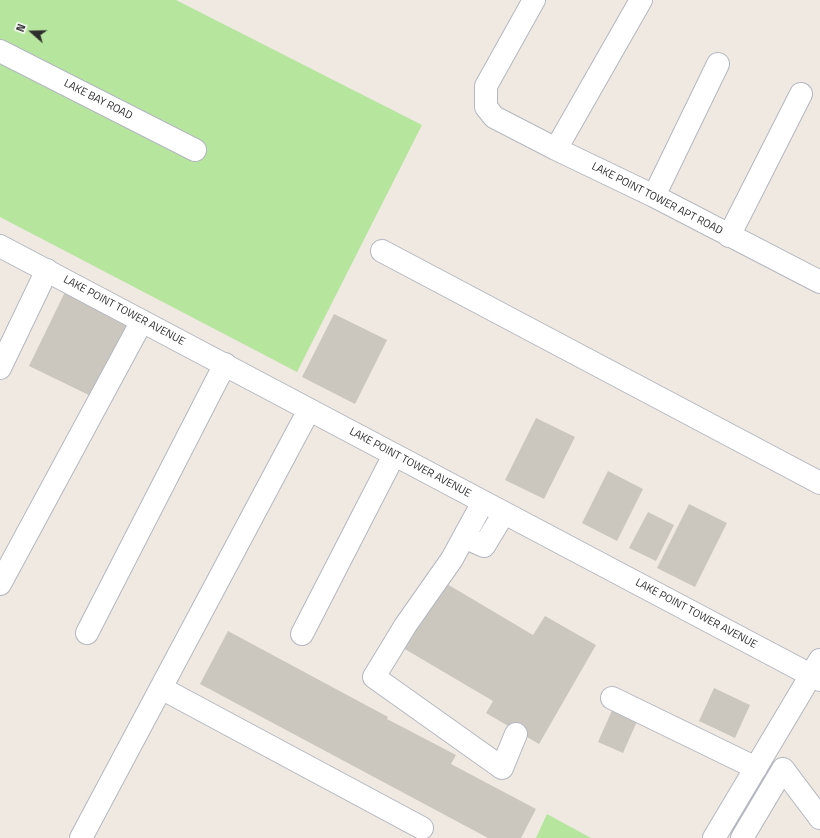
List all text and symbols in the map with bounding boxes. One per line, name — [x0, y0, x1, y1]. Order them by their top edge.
north arrow — [12, 12, 52, 52]
text: N — [12, 22, 30, 34]
street label: LAKE BAY ROAD — [62, 77, 134, 123]
street label: LAKE POINT TOWER APT ROAD — [589, 160, 725, 238]
street label: LAKE POINT TOWER AVENUE — [61, 273, 187, 349]
street label: LAKE POINT TOWER AVENUE — [347, 425, 473, 501]
street label: LAKE POINT TOWER AVENUE — [633, 576, 759, 652]

